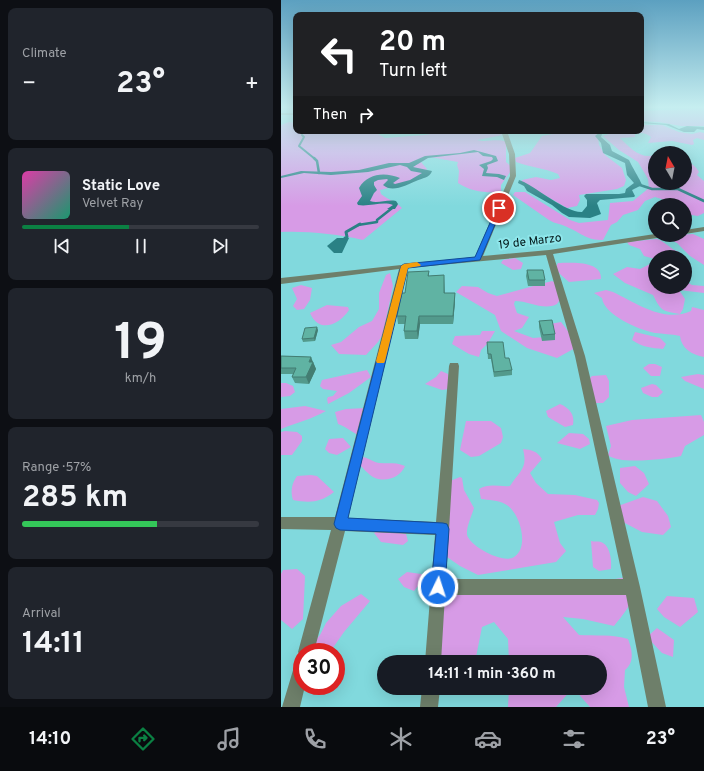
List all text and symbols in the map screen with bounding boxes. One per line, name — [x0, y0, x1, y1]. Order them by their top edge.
text: 20 m — [379, 25, 446, 61]
icon: left — [313, 28, 365, 80]
text: Climate — [22, 46, 67, 62]
text: Turn left — [379, 60, 447, 83]
text: 23° — [116, 66, 165, 103]
text: − — [22, 71, 36, 98]
text: + — [245, 71, 259, 98]
icon: right — [355, 104, 377, 126]
text: Then — [313, 106, 347, 125]
north arrow — [648, 146, 692, 190]
map controls — [648, 146, 692, 294]
text: Static Love — [82, 177, 160, 196]
pin — [482, 191, 516, 225]
text: Velvet Ray — [82, 196, 143, 212]
icon: arrive — [488, 197, 510, 219]
button: search — [648, 198, 692, 242]
street label: 19 de Marzo — [498, 230, 563, 254]
icon: previous — [51, 235, 73, 257]
icon: pause — [130, 235, 152, 257]
icon: next — [209, 235, 231, 257]
button: layers — [648, 250, 692, 294]
text: 19 — [114, 312, 167, 378]
text: km/h — [125, 371, 156, 387]
text: Range · 57% — [22, 460, 91, 476]
text: 285 km — [22, 480, 128, 517]
position arrow — [417, 566, 459, 608]
text: Arrival — [22, 606, 61, 622]
text: 14:11 — [22, 626, 85, 663]
speed limit sign: 30 — [293, 643, 345, 695]
text: 14:11 · 1 min · 360 m — [428, 665, 556, 684]
icon: directions — [129, 725, 157, 753]
icon: music — [215, 725, 243, 753]
icon: phone — [301, 725, 329, 753]
icon: climate — [387, 725, 415, 753]
icon: car — [474, 725, 502, 753]
icon: filters — [560, 725, 588, 753]
text: 14:10 — [29, 728, 71, 751]
text: 23° — [646, 728, 675, 751]

